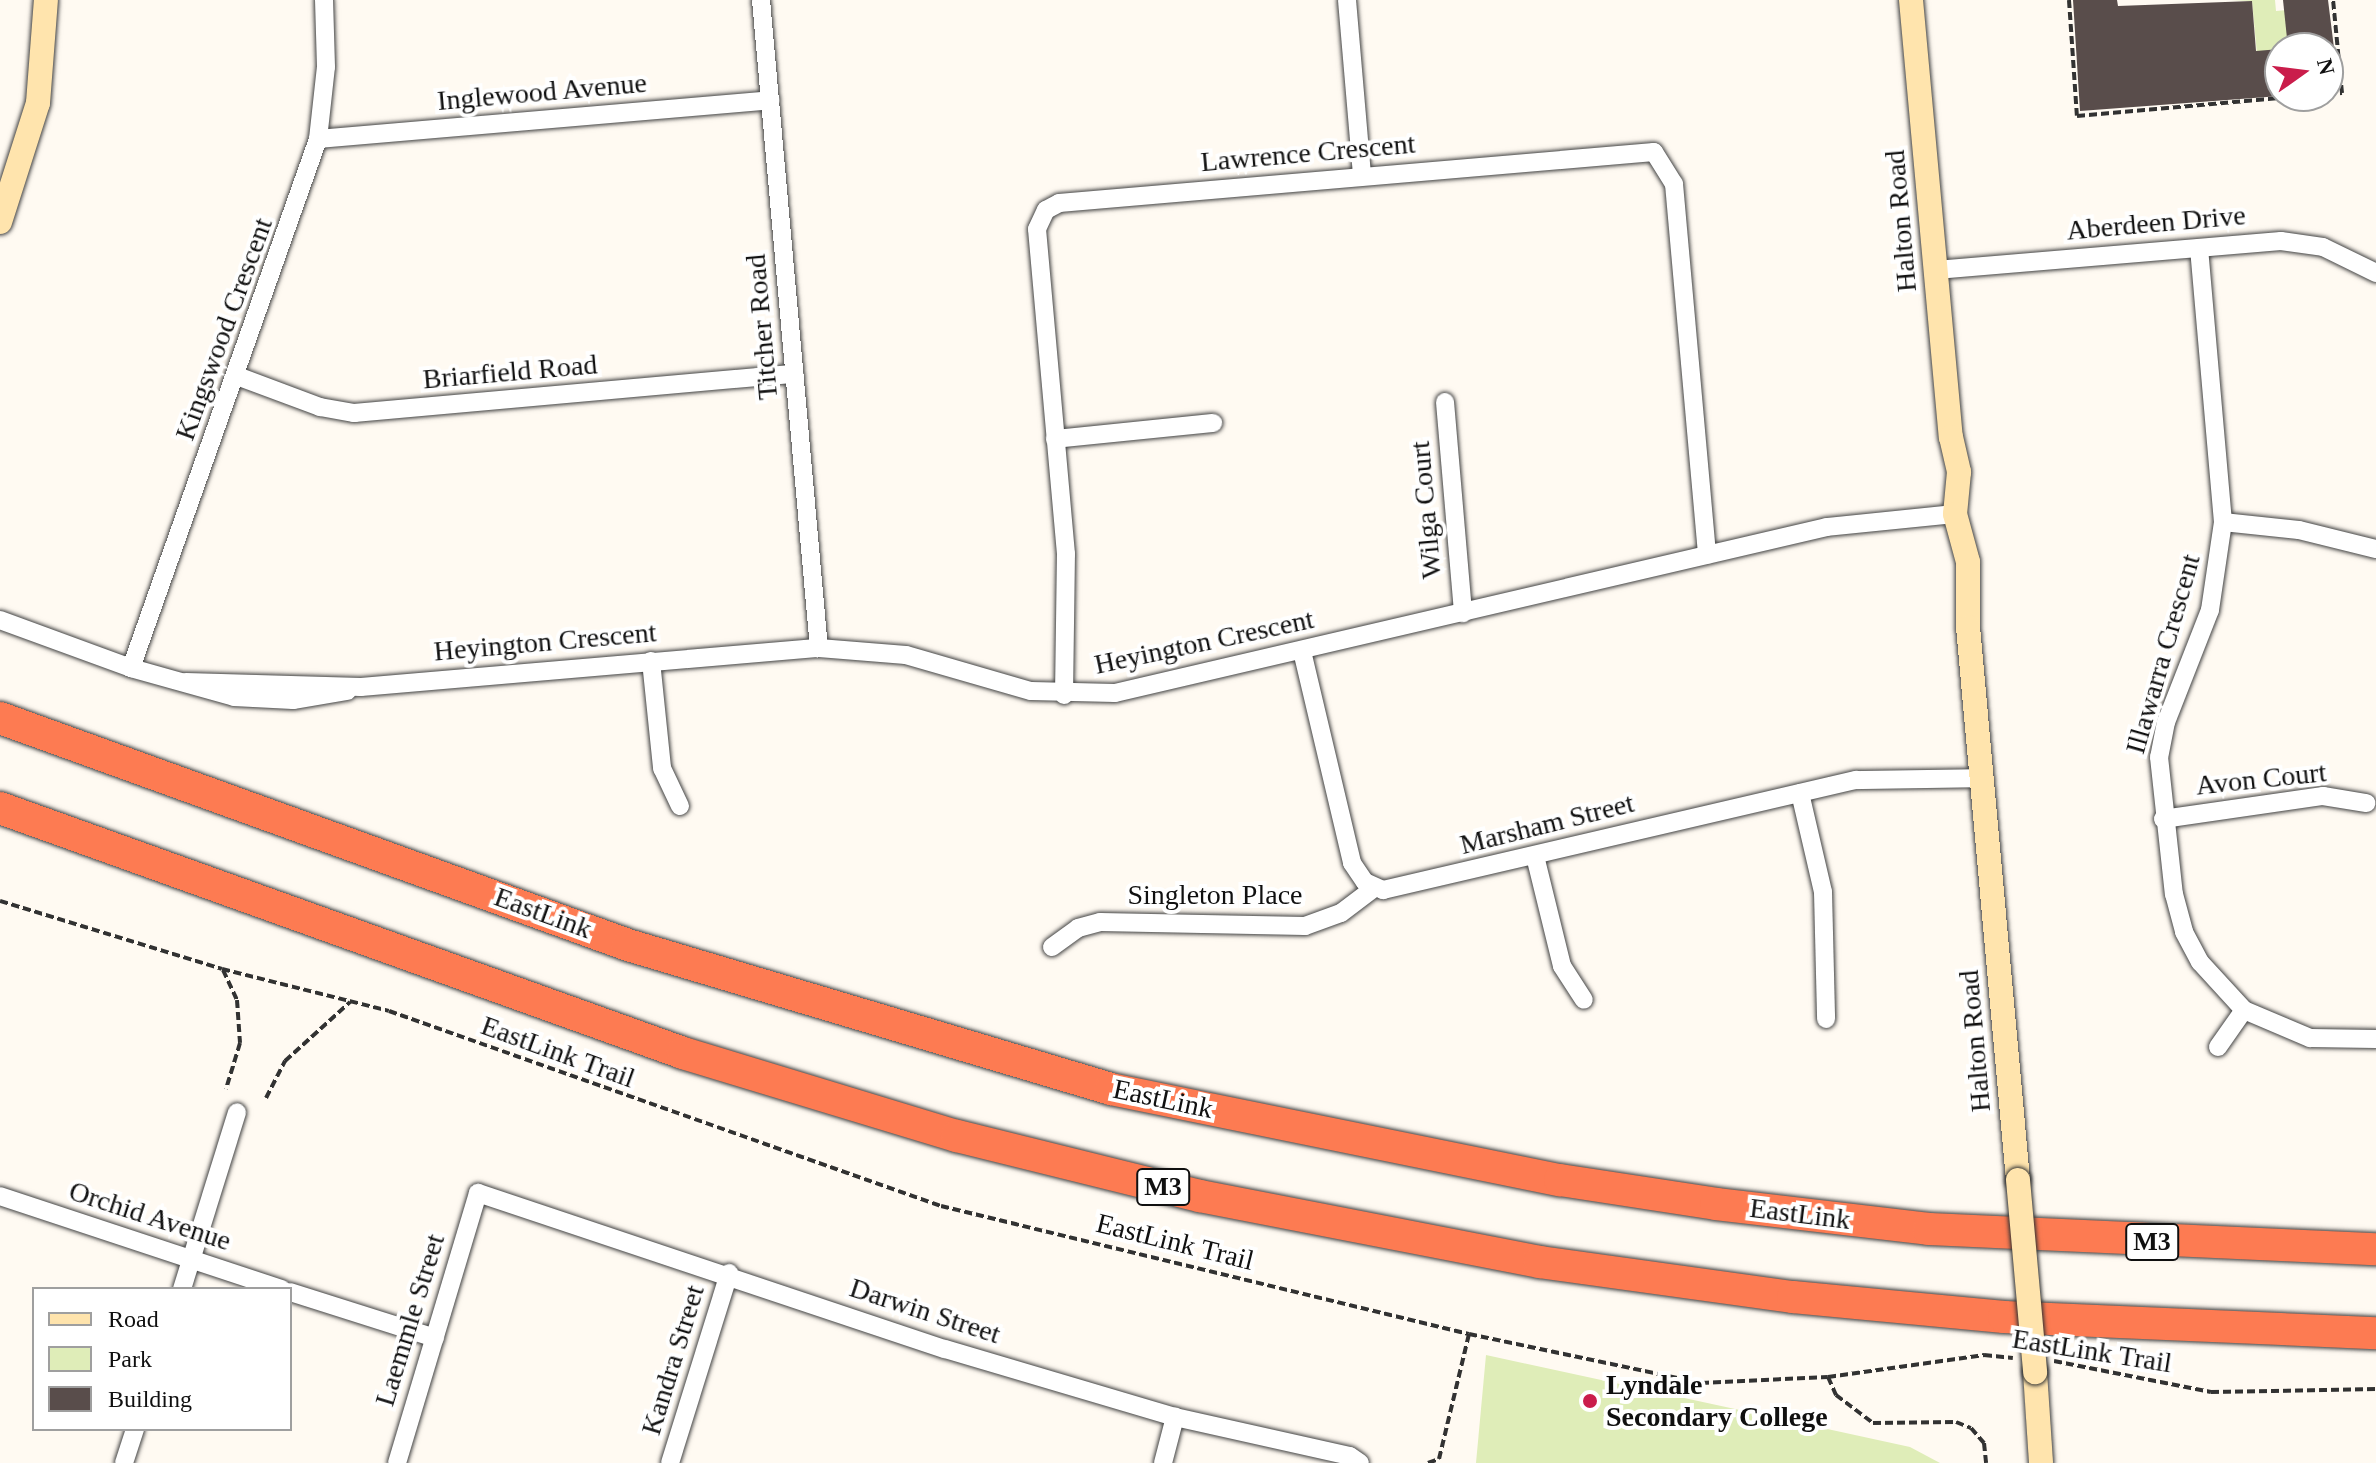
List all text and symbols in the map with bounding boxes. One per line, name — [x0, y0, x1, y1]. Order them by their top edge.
north arrow — [2264, 32, 2344, 112]
text: N — [2312, 56, 2340, 77]
street label: Inglewood Avenue — [435, 66, 649, 118]
street label: Lawrence Crescent — [1199, 127, 1417, 179]
street label: Halton Road — [1878, 149, 1924, 293]
street label: Aberdeen Drive — [2065, 198, 2247, 248]
street label: Kingswood Crescent — [168, 213, 280, 445]
street label: Titcher Road — [739, 253, 785, 401]
street label: Briarfield Road — [421, 348, 599, 396]
street label: Wilga Court — [1403, 440, 1449, 580]
street label: Illawarra Crescent — [2118, 550, 2208, 758]
street label: Heyington Crescent — [1091, 602, 1317, 682]
street label: Heyington Crescent — [432, 616, 658, 668]
street label: Avon Court — [2194, 755, 2328, 803]
street label: Marsham Street — [1457, 786, 1637, 862]
street label: Singleton Place — [1128, 878, 1302, 912]
street label: EastLink — [490, 880, 596, 946]
street label: Halton Road — [1952, 969, 1998, 1113]
street label: EastLink Trail — [476, 1009, 640, 1095]
street label: EastLink — [1110, 1072, 1216, 1126]
road number: M3 — [1135, 1165, 1191, 1209]
street label: Orchid Avenue — [64, 1174, 236, 1258]
street label: EastLink — [1748, 1191, 1852, 1237]
street label: EastLink Trail — [1093, 1206, 1257, 1278]
road number: M3 — [2124, 1220, 2180, 1264]
street label: Laemmle Street — [368, 1230, 452, 1410]
street label: Darwin Street — [845, 1271, 1005, 1351]
street label: Kandra Street — [634, 1281, 712, 1439]
legend — [32, 1287, 292, 1431]
text: Road — [108, 1306, 159, 1332]
street label: EastLink Trail — [2010, 1322, 2174, 1380]
text: Park — [108, 1346, 152, 1372]
place label: Lyndale Secondary College — [1606, 1368, 1828, 1434]
text: Building — [108, 1386, 192, 1412]
marker: Lyndale Secondary College — [1581, 1392, 1599, 1410]

